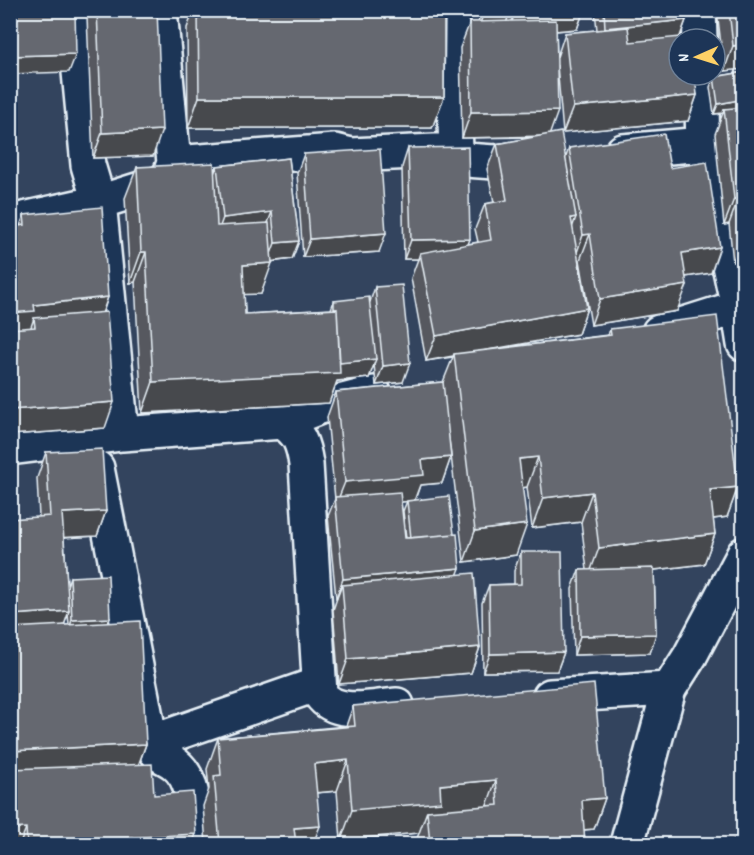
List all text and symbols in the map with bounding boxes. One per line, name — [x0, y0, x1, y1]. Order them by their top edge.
north arrow — [667, 27, 727, 87]
text: N — [673, 53, 696, 62]

